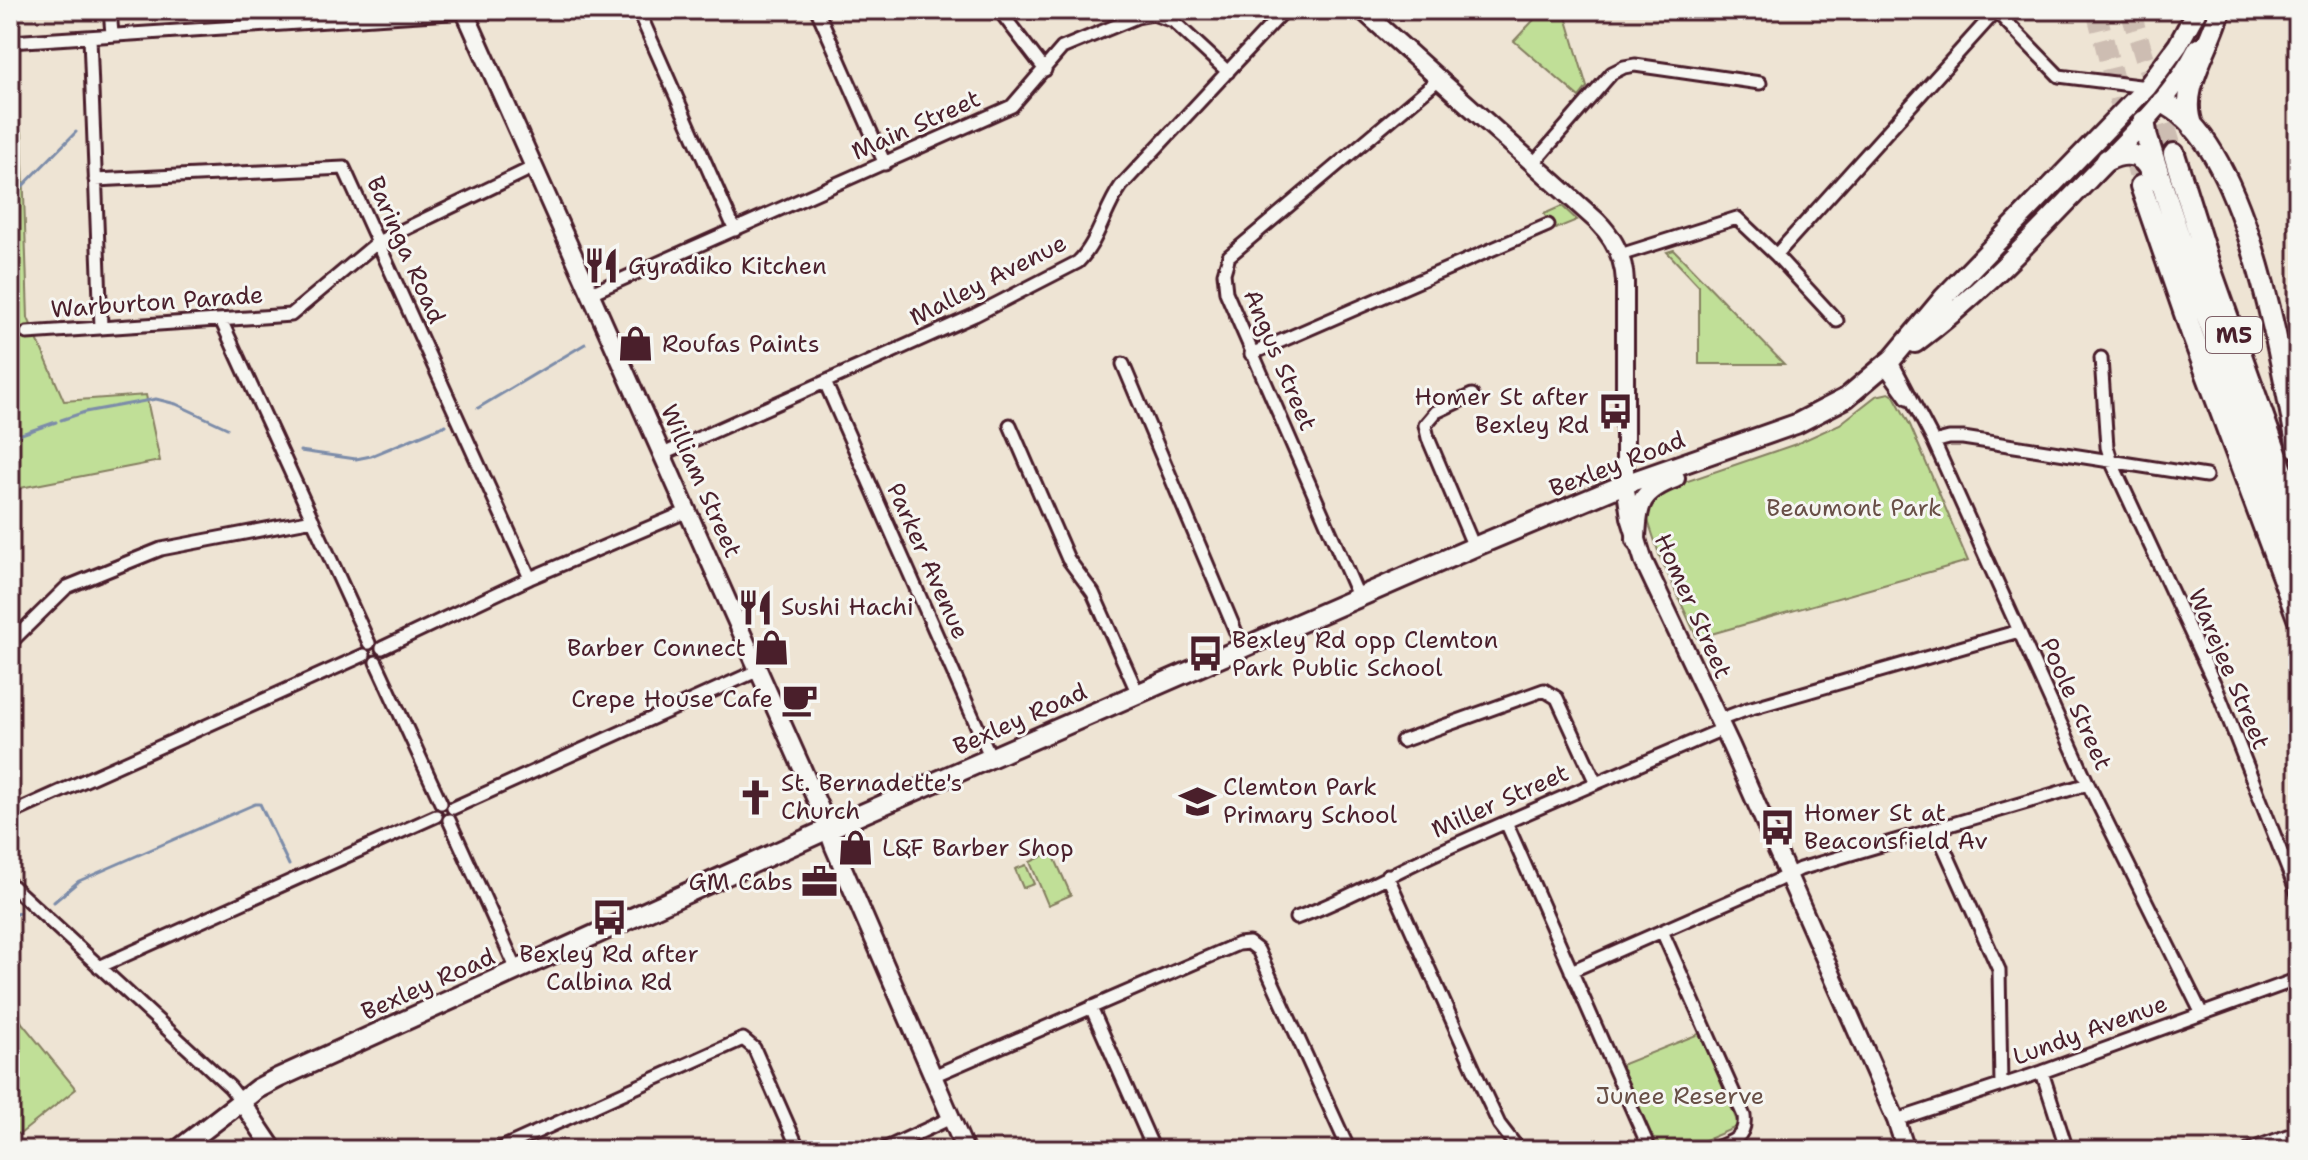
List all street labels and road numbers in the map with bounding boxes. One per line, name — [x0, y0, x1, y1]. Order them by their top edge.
street label: Main Street — [847, 82, 985, 168]
street label: Baringa Road — [359, 171, 453, 329]
street label: Malley Avenue — [904, 227, 1072, 333]
street label: Warburton Parade — [50, 279, 264, 325]
street label: Angus Street — [1236, 284, 1324, 436]
road number: M5 — [2206, 317, 2262, 353]
street label: William Street — [653, 399, 749, 563]
street label: Bexley Road — [1545, 423, 1689, 505]
street label: Parker Avenue — [879, 478, 977, 644]
street label: Homer Street — [1647, 528, 1739, 684]
street label: Warejee Street — [2181, 584, 2277, 754]
street label: Poole Street — [2033, 633, 2119, 775]
street label: Bexley Road — [948, 675, 1092, 763]
street label: Miller Street — [1426, 756, 1574, 846]
street label: Bexley Road — [356, 940, 500, 1028]
street label: Lundy Avenue — [2008, 987, 2172, 1073]

